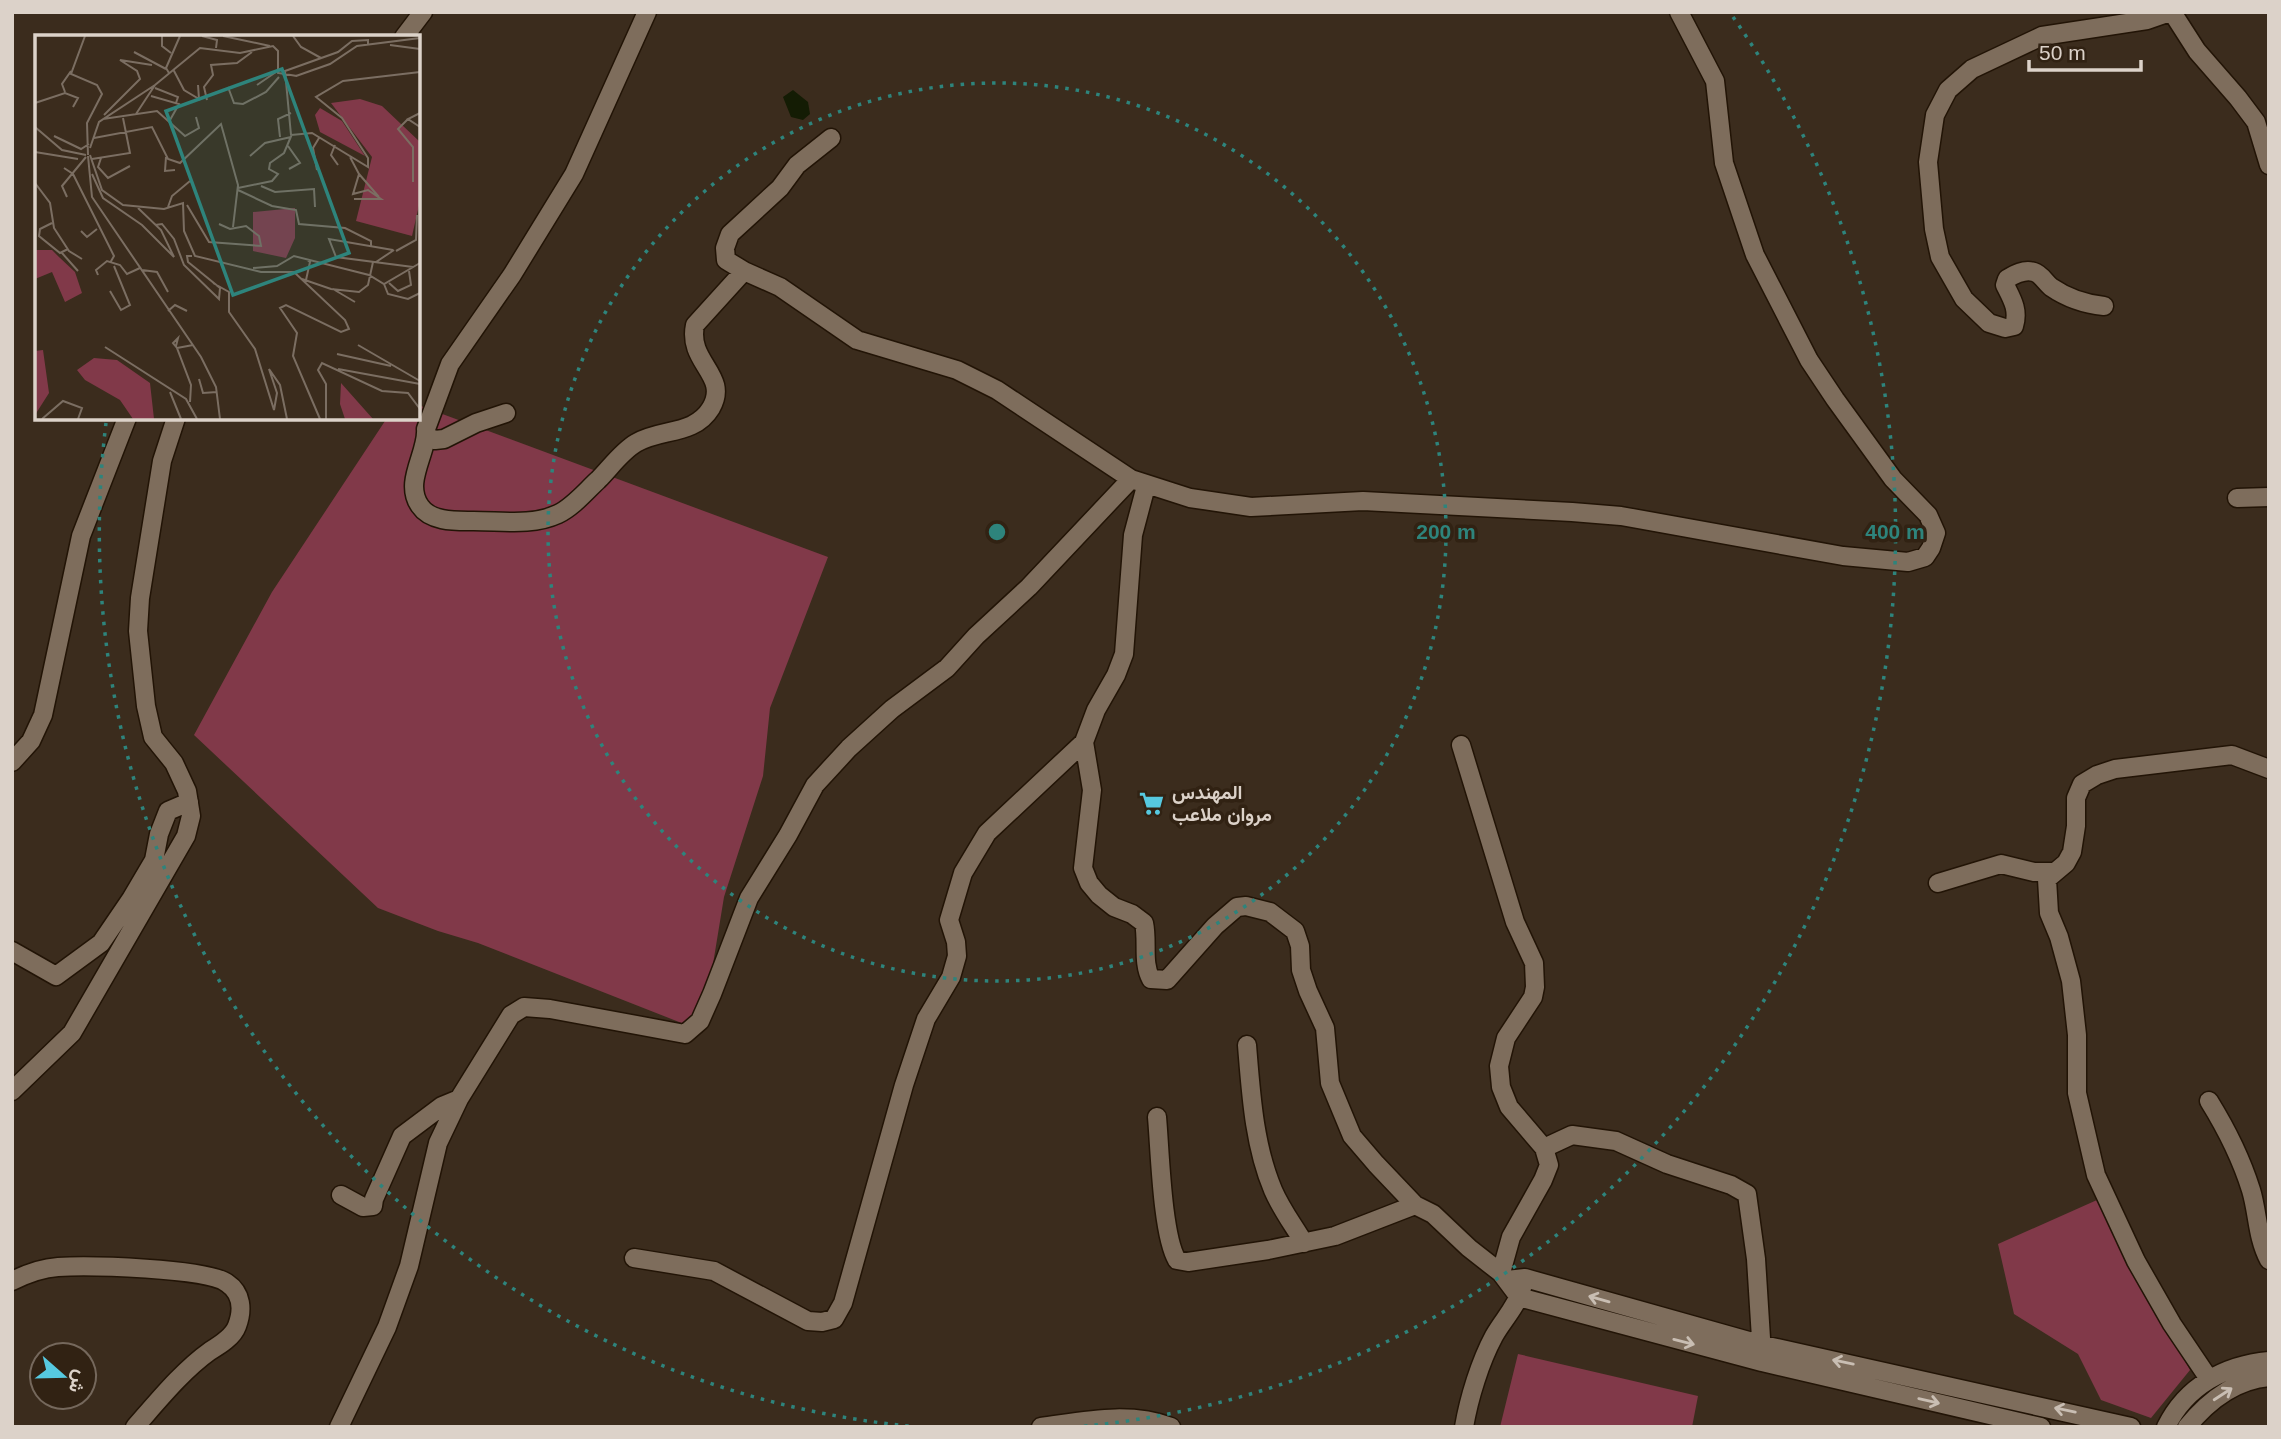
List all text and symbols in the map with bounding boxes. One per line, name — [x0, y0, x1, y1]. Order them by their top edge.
scale bar — [2029, 28, 2141, 72]
inset map — [35, 35, 420, 420]
text: 50 m — [2039, 41, 2086, 64]
centre of rings — [985, 520, 1009, 544]
text: 200 m — [1416, 520, 1476, 543]
text: 400 m — [1865, 520, 1925, 543]
place label: المهندس مروان ملاعب — [1172, 782, 1272, 827]
supermarket icon: المهندس مروان ملاعب — [1138, 789, 1166, 817]
one-way arrow — [1588, 1292, 1610, 1305]
one-way arrow — [1672, 1336, 1694, 1349]
north arrow — [28, 1341, 98, 1411]
one-way arrow — [1832, 1354, 1855, 1368]
text: ش — [64, 1367, 92, 1396]
one-way arrow — [2213, 1386, 2232, 1401]
one-way arrow — [1917, 1394, 1940, 1408]
one-way arrow — [2054, 1403, 2077, 1417]

